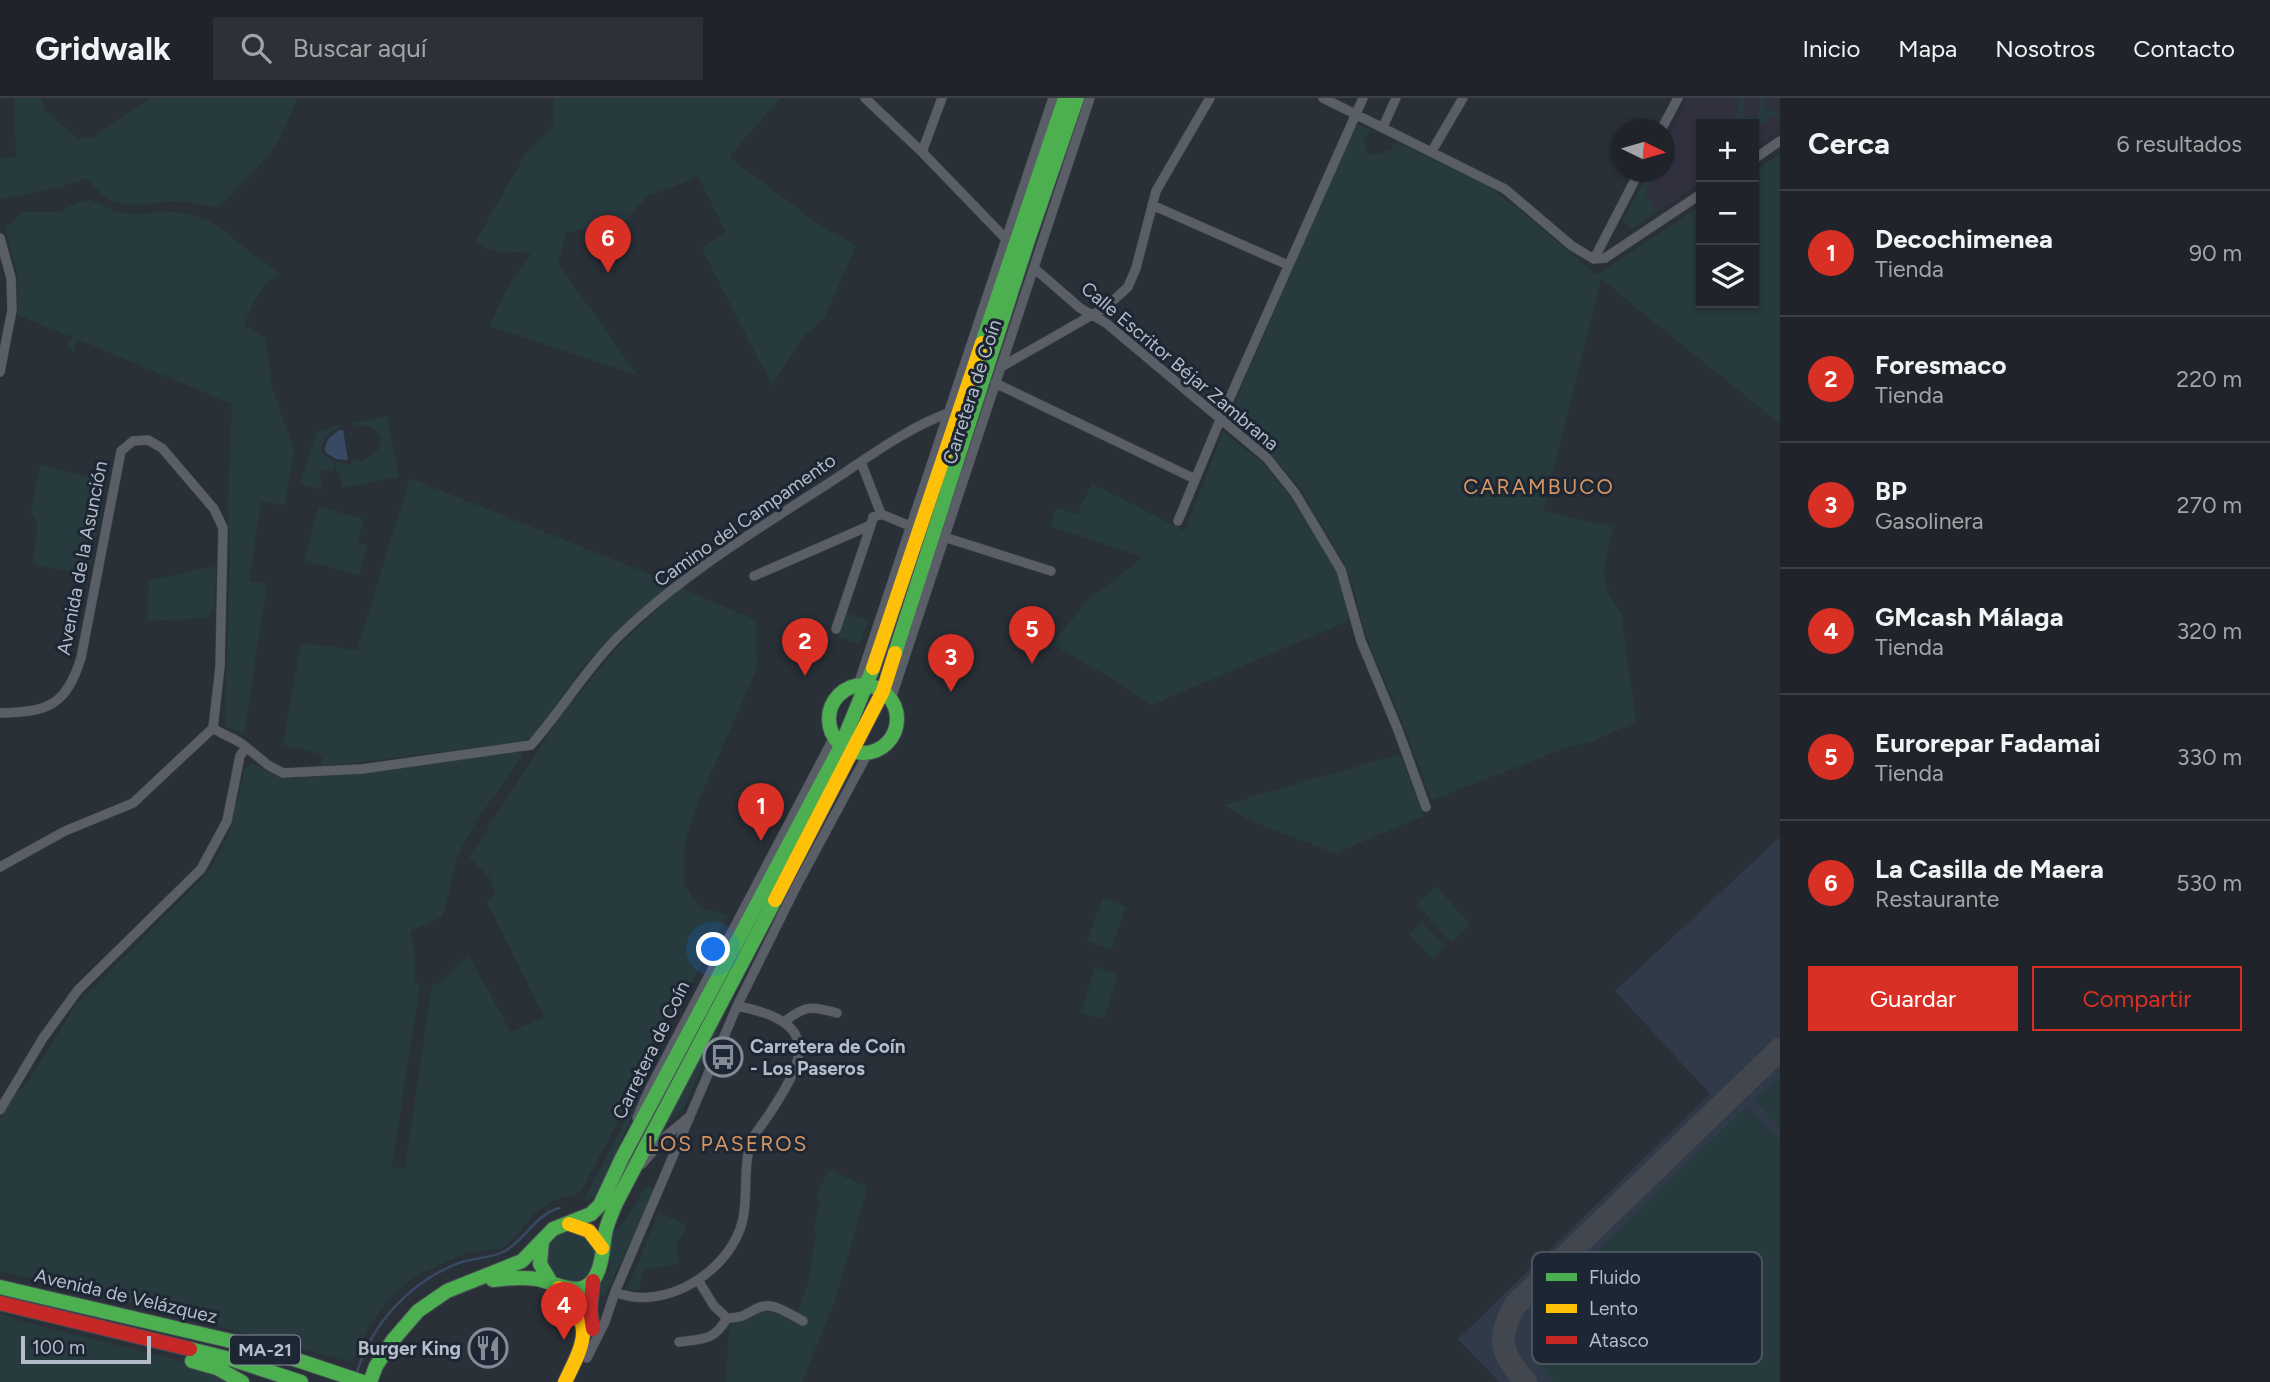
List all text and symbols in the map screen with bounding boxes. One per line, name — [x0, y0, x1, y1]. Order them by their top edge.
search box — [213, 17, 703, 80]
text: Gridwalk — [35, 29, 171, 68]
icon: search — [237, 29, 275, 67]
text: Buscar aquí — [293, 32, 427, 64]
text: Inicio — [1802, 34, 1860, 63]
text: Mapa — [1898, 34, 1957, 63]
text: Nosotros — [1995, 34, 2095, 63]
text: Contacto — [2133, 34, 2235, 63]
north arrow — [1612, 119, 1675, 182]
map controls — [1696, 119, 1759, 308]
button: + — [1696, 119, 1759, 182]
text: Cerca — [1808, 125, 1890, 162]
text: 6 resultados — [2116, 130, 2242, 158]
button: − — [1696, 182, 1759, 245]
pin: 6 — [585, 215, 631, 273]
text: Decochimenea — [1875, 223, 2053, 255]
text: 1 — [1826, 239, 1836, 267]
text: 90 m — [2189, 239, 2242, 267]
button: layers — [1696, 245, 1759, 308]
text: Tienda — [1875, 255, 1944, 283]
street label: Calle Escritor Béjar Zambrana — [1077, 277, 1283, 455]
street label: Carretera de Coín — [938, 317, 1006, 467]
text: Foresmaco — [1875, 349, 2007, 381]
text: 2 — [1824, 365, 1838, 393]
text: 220 m — [2176, 365, 2242, 393]
text: Tienda — [1875, 381, 1944, 409]
street label: Camino del Campamento — [650, 449, 840, 591]
street label: Avenida de la Asunción — [52, 459, 112, 657]
district label: CARAMBUCO — [1463, 474, 1615, 499]
text: BP — [1875, 475, 1907, 507]
text: 3 — [1825, 491, 1837, 519]
text: 270 m — [2177, 491, 2242, 519]
text: Gasolinera — [1875, 507, 1984, 535]
text: GMcash Málaga — [1875, 601, 2064, 633]
pin: 5 — [1009, 606, 1055, 664]
text: 4 — [1824, 617, 1838, 645]
text: 320 m — [2177, 617, 2242, 645]
pin: 2 — [782, 618, 828, 676]
text: Tienda — [1875, 633, 1944, 661]
pin: 3 — [928, 634, 974, 692]
text: Eurorepar Fadamai — [1875, 727, 2101, 759]
text: 5 — [1824, 743, 1838, 771]
text: 330 m — [2177, 743, 2242, 771]
text: Tienda — [1875, 759, 1944, 787]
pin: 1 — [738, 783, 784, 841]
text: La Casilla de Maera — [1875, 853, 2104, 885]
text: 6 — [1824, 869, 1838, 897]
text: 530 m — [2176, 869, 2242, 897]
text: Restaurante — [1875, 885, 1999, 913]
your location — [696, 932, 730, 966]
button: Guardar — [1808, 966, 2018, 1031]
button: Compartir — [2032, 966, 2242, 1031]
street label: Carretera de Coín — [608, 977, 694, 1123]
place label: Carretera de Coín - Los Paseros — [750, 1035, 906, 1080]
bus stop icon: Carretera de Coín - Los Paseros — [702, 1036, 744, 1078]
district label: LOS PASEROS — [648, 1131, 808, 1156]
legend — [1532, 1252, 1762, 1364]
street label: Avenida de Velázquez — [32, 1264, 220, 1328]
text: Fluido — [1589, 1266, 1641, 1289]
pin: 4 — [541, 1282, 587, 1340]
text: Lento — [1589, 1297, 1638, 1320]
restaurant icon: Burger King — [467, 1327, 509, 1369]
text: Atasco — [1589, 1329, 1649, 1352]
scale bar — [21, 1333, 150, 1365]
text: 100 m — [32, 1336, 85, 1359]
road number: MA-21 — [230, 1336, 300, 1364]
place label: Burger King — [358, 1337, 461, 1360]

